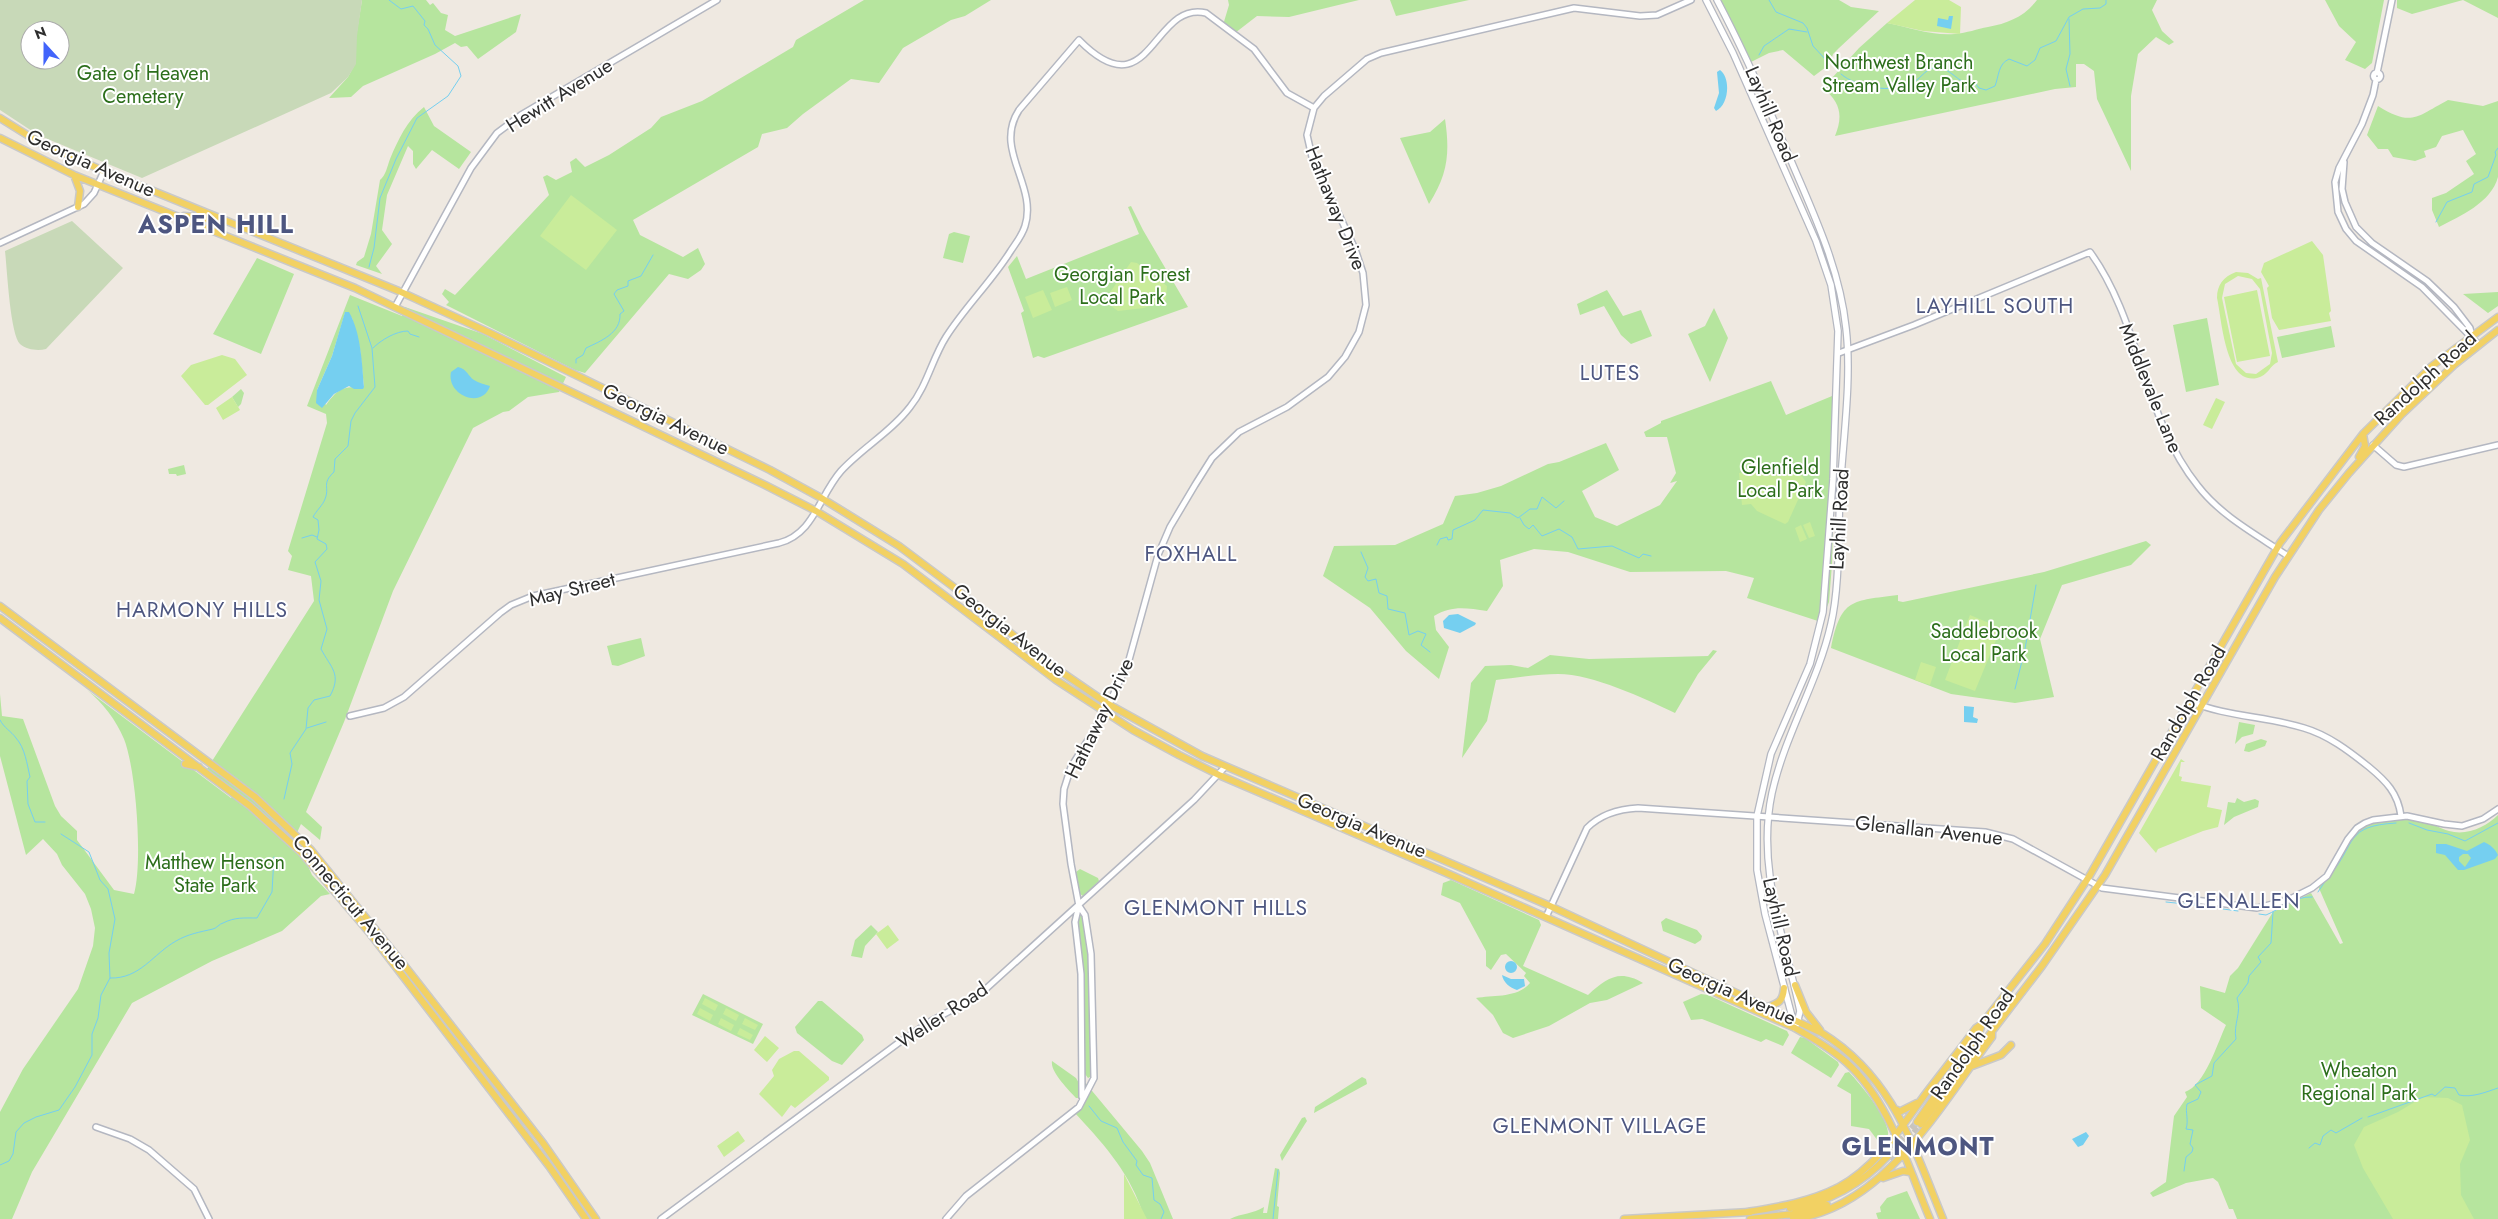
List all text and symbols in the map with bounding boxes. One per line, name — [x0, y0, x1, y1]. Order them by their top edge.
north arrow — [20, 20, 70, 70]
text: N — [32, 22, 49, 44]
park label: Northwest Branch Stream Valley Park — [1822, 48, 1976, 100]
street label: Hewitt Avenue — [500, 51, 618, 140]
park label: Gate of Heaven Cemetery — [77, 59, 209, 111]
street label: Layhill Road — [1737, 62, 1804, 167]
street label: Georgia Avenue — [22, 122, 160, 205]
street label: Hathaway Drive — [1298, 142, 1374, 274]
district label: ASPEN HILL — [137, 206, 294, 242]
park label: Georgian Forest Local Park — [1054, 260, 1190, 312]
district label: LAYHILL SOUTH — [1916, 291, 2074, 321]
street label: Middlevale Lane — [2111, 319, 2190, 457]
street label: Randolph Road — [2368, 324, 2483, 432]
district label: LUTES — [1580, 358, 1640, 388]
street label: Georgia Avenue — [597, 376, 734, 463]
park label: Glenfield Local Park — [1737, 453, 1823, 505]
street label: Layhill Road — [1822, 468, 1857, 570]
district label: FOXHALL — [1145, 539, 1237, 569]
street label: May Street — [526, 565, 619, 614]
street label: Georgia Avenue — [946, 577, 1073, 684]
district label: HARMONY HILLS — [116, 595, 288, 625]
park label: Saddlebrook Local Park — [1931, 617, 2038, 669]
street label: Randolph Road — [2144, 640, 2233, 766]
street label: Hathaway Drive — [1058, 653, 1141, 784]
street label: Georgia Avenue — [1293, 785, 1431, 866]
street label: Glenallan Avenue — [1854, 808, 2004, 853]
street label: Connecticut Avenue — [285, 828, 416, 976]
park label: Matthew Henson State Park — [145, 848, 285, 900]
street label: Layhill Road — [1755, 874, 1806, 980]
district label: GLENALLEN — [2177, 886, 2301, 916]
district label: GLENMONT HILLS — [1124, 893, 1308, 923]
street label: Georgia Avenue — [1663, 950, 1801, 1033]
street label: Weller Road — [891, 975, 994, 1056]
street label: Randolph Road — [1923, 983, 2021, 1106]
park label: Wheaton Regional Park — [2301, 1056, 2417, 1108]
district label: GLENMONT VILLAGE — [1492, 1111, 1708, 1141]
district label: GLENMONT — [1841, 1128, 1995, 1164]

